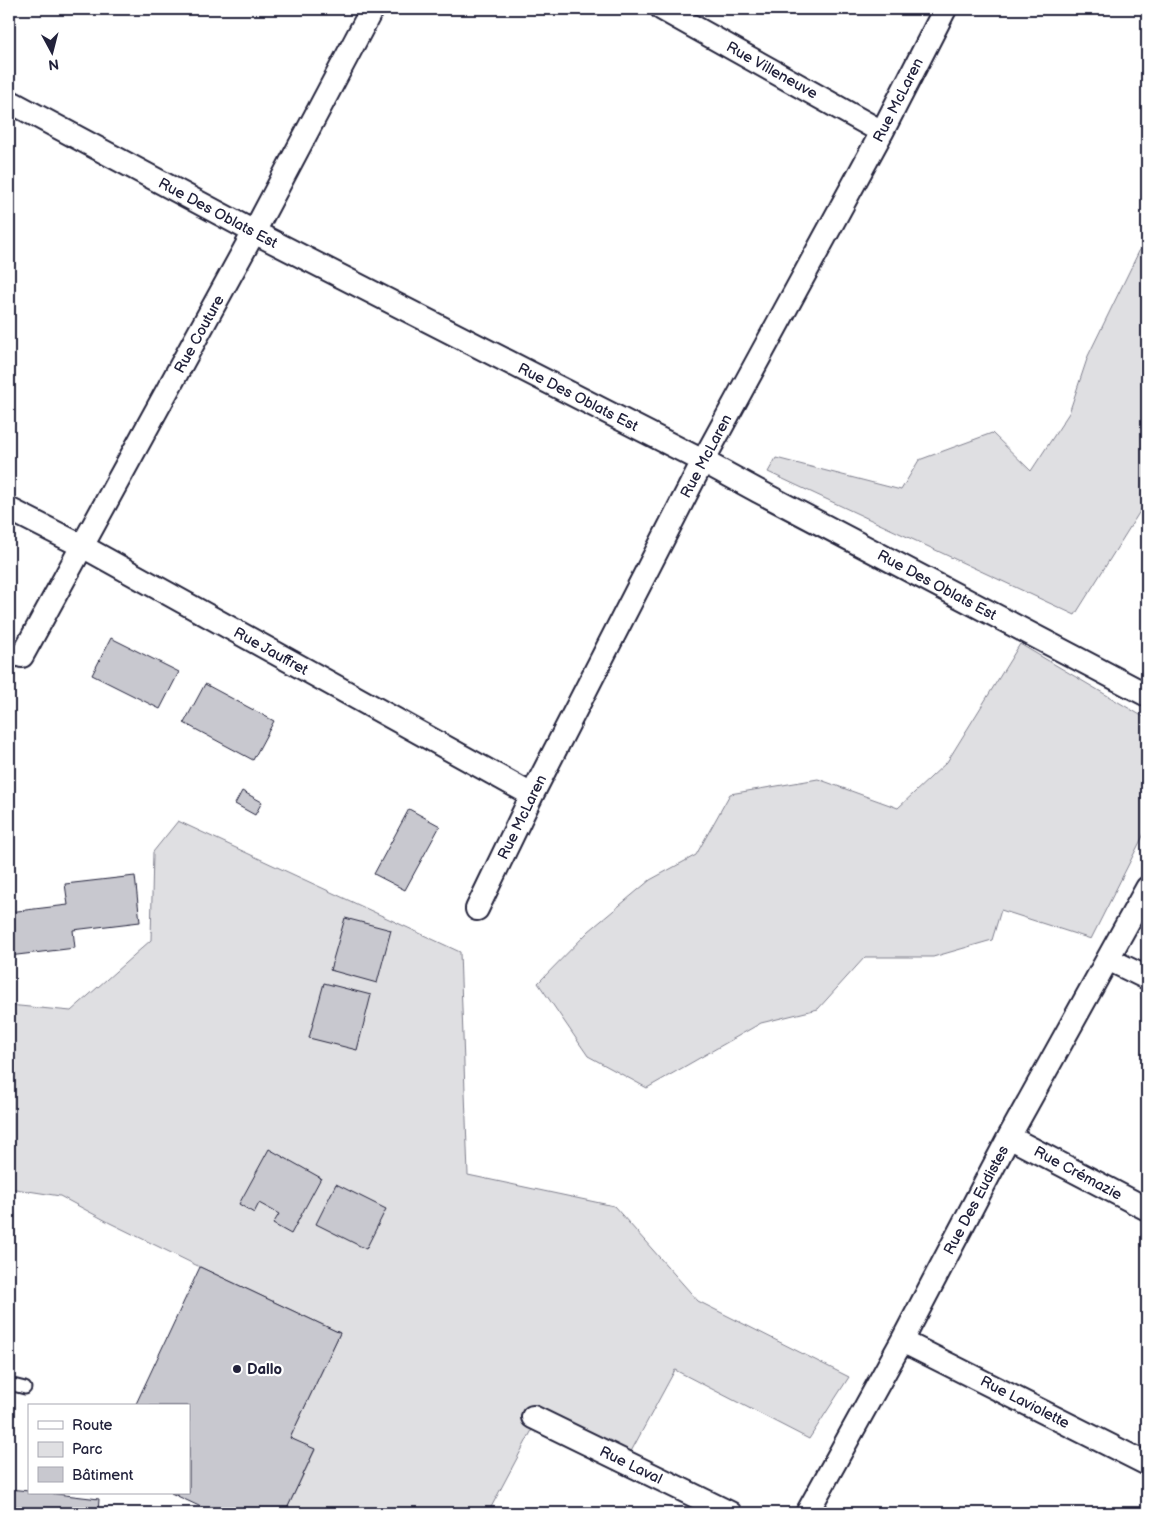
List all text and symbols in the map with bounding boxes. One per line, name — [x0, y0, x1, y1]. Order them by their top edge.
north arrow — [28, 28, 78, 78]
street label: Rue Villeneuve — [723, 38, 821, 103]
text: N — [47, 55, 60, 73]
street label: Rue McLaren — [869, 55, 928, 146]
street label: Rue Des Oblats Est — [155, 174, 281, 253]
street label: Rue Couture — [170, 292, 229, 377]
street label: Rue Des Oblats Est — [514, 359, 641, 436]
street label: Rue McLaren — [676, 411, 736, 501]
street label: Rue Des Oblats Est — [874, 546, 1000, 625]
street label: Rue Jauffret — [230, 623, 312, 680]
street label: Rue McLaren — [494, 772, 551, 863]
street label: Rue Des Eudistes — [940, 1142, 1013, 1258]
street label: Rue Crémazie — [1030, 1142, 1125, 1205]
place label: Dallo — [247, 1360, 283, 1379]
marker: Dallo — [231, 1363, 243, 1375]
street label: Rue Laviolette — [977, 1372, 1073, 1433]
legend — [28, 1404, 190, 1494]
text: Route — [72, 1416, 113, 1435]
text: Parc — [72, 1440, 102, 1459]
street label: Rue Laval — [596, 1442, 665, 1489]
text: Bâtiment — [72, 1466, 134, 1485]

